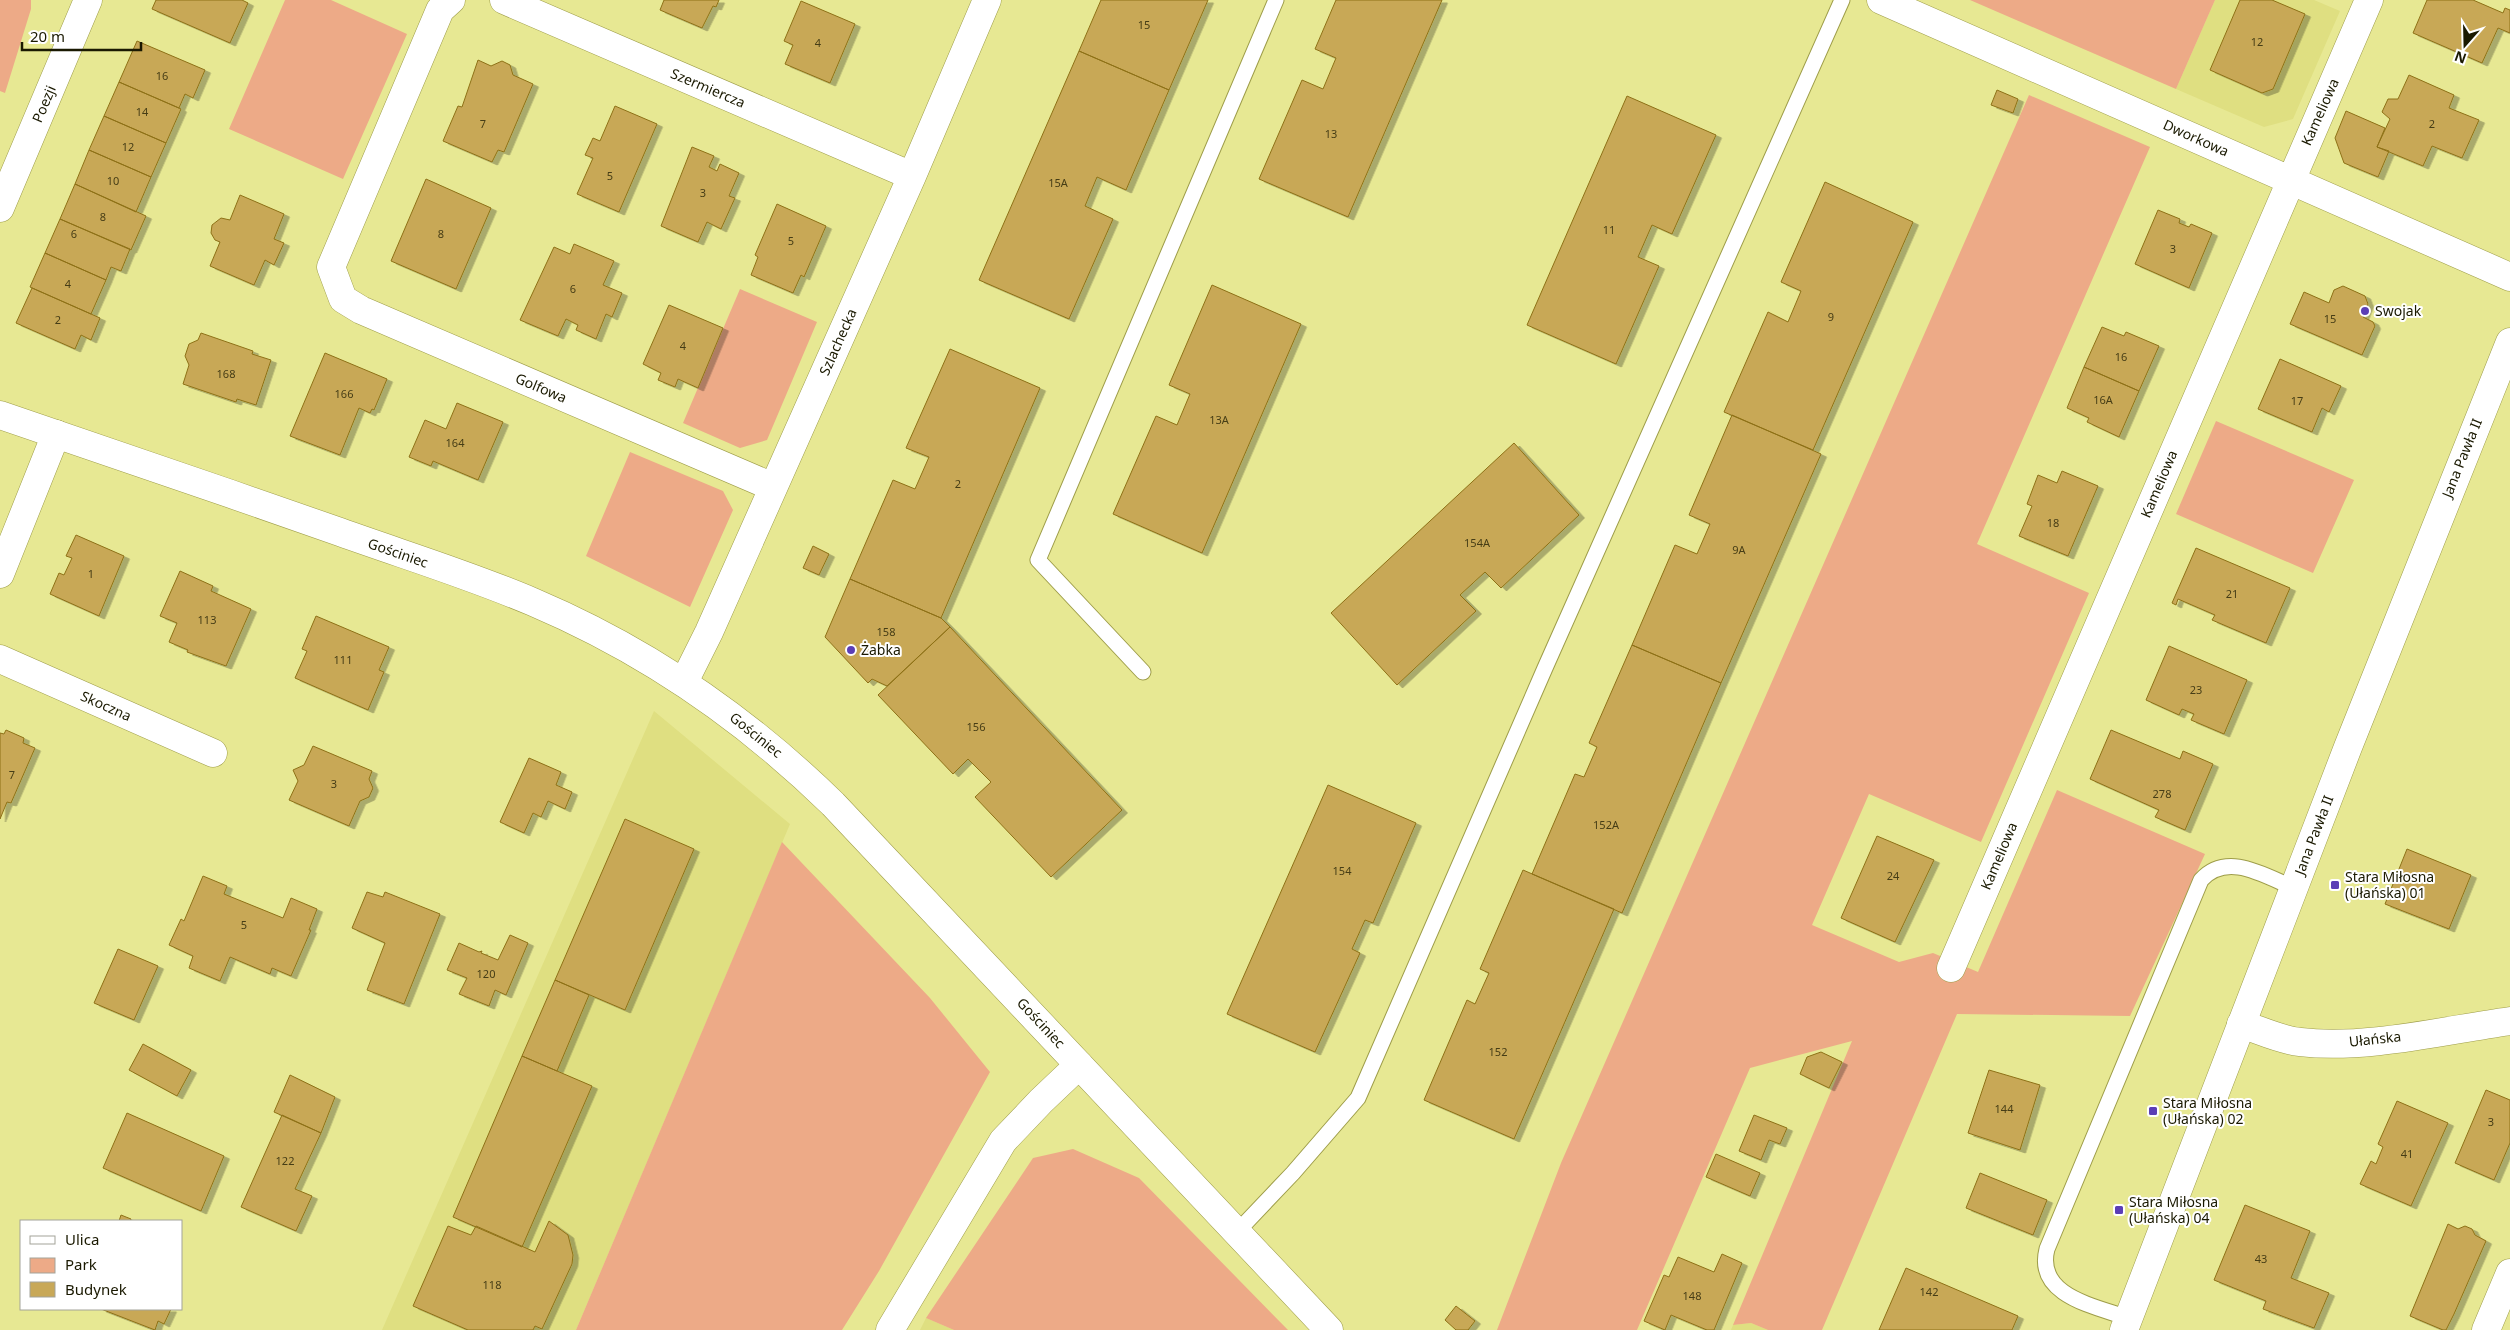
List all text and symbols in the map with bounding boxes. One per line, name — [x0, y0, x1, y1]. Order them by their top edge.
house number: 15 — [1138, 17, 1150, 32]
scale bar — [22, 20, 141, 52]
north arrow — [2440, 20, 2490, 70]
text: 20 m — [30, 26, 65, 46]
house number: 12 — [2251, 34, 2263, 49]
house number: 4 — [815, 35, 822, 50]
text: N — [2452, 47, 2469, 69]
street label: Szermiercza — [668, 63, 748, 112]
house number: 16 — [156, 68, 168, 83]
street label: Kameliowa — [2296, 75, 2343, 148]
street label: Poezji — [27, 82, 60, 125]
house number: 14 — [136, 104, 149, 119]
street label: Dworkowa — [2160, 115, 2232, 160]
house number: 7 — [480, 116, 486, 131]
house number: 2 — [2429, 116, 2435, 131]
house number: 13 — [1325, 126, 1337, 141]
house number: 12 — [122, 139, 134, 154]
house number: 5 — [607, 168, 613, 183]
house number: 10 — [107, 173, 119, 188]
house number: 15A — [1048, 175, 1069, 190]
house number: 3 — [700, 185, 706, 200]
house number: 8 — [100, 209, 106, 224]
house number: 11 — [1603, 222, 1615, 237]
house number: 6 — [71, 226, 77, 241]
house number: 8 — [438, 226, 444, 241]
house number: 5 — [788, 233, 794, 248]
house number: 3 — [2170, 241, 2176, 256]
house number: 4 — [65, 276, 72, 291]
house number: 6 — [570, 281, 576, 296]
place label: Swojak — [2375, 301, 2422, 320]
street label: Szlachecka — [814, 305, 861, 378]
marker: Swojak — [2359, 305, 2371, 317]
house number: 9 — [1828, 309, 1834, 324]
house number: 15 — [2324, 311, 2336, 326]
house number: 2 — [55, 312, 61, 327]
house number: 4 — [680, 338, 687, 353]
house number: 16 — [2115, 349, 2127, 364]
house number: 168 — [217, 366, 235, 381]
street label: Golfowa — [513, 368, 570, 407]
house number: 166 — [335, 386, 353, 401]
house number: 16A — [2093, 392, 2114, 407]
house number: 17 — [2291, 393, 2303, 408]
house number: 13A — [1209, 412, 1230, 427]
street label: Jana Pawła II — [2436, 415, 2486, 502]
house number: 164 — [446, 435, 465, 450]
street label: Kameliowa — [2136, 447, 2181, 521]
house number: 2 — [955, 476, 961, 491]
house number: 18 — [2047, 515, 2059, 530]
street label: Gościniec — [365, 533, 431, 572]
house number: 154A — [1464, 535, 1491, 550]
house number: 9A — [1732, 542, 1747, 557]
house number: 1 — [88, 566, 94, 581]
house number: 21 — [2226, 586, 2238, 601]
house number: 113 — [198, 612, 216, 627]
house number: 158 — [877, 624, 895, 639]
place label: Żabka — [861, 640, 901, 659]
marker: Żabka — [845, 644, 857, 656]
house number: 111 — [334, 652, 352, 667]
house number: 23 — [2190, 682, 2202, 697]
street label: Skoczna — [78, 686, 134, 725]
street label: Gościniec — [726, 708, 787, 762]
house number: 156 — [967, 719, 985, 734]
house number: 7 — [9, 767, 15, 782]
house number: 3 — [331, 776, 337, 791]
house number: 278 — [2153, 786, 2171, 801]
street label: Jana Pawła II — [2289, 792, 2337, 879]
house number: 152A — [1593, 817, 1620, 832]
street label: Kameliowa — [1976, 819, 2021, 893]
house number: 154 — [1333, 863, 1352, 878]
place label: Stara Miłosna (Ułańska) 01 — [2345, 867, 2434, 902]
house number: 24 — [1887, 868, 1900, 883]
marker: Stara Miłosna (Ułańska) 01 — [2329, 879, 2341, 891]
house number: 5 — [241, 917, 247, 932]
house number: 120 — [477, 966, 495, 981]
street label: Gościniec — [1013, 993, 1070, 1052]
street label: Ułańska — [2348, 1026, 2402, 1051]
house number: 152 — [1489, 1044, 1507, 1059]
place label: Stara Miłosna (Ułańska) 02 — [2163, 1093, 2252, 1128]
house number: 144 — [1995, 1101, 2014, 1116]
marker: Stara Miłosna (Ułańska) 02 — [2147, 1105, 2159, 1117]
house number: 3 — [2488, 1114, 2494, 1129]
house number: 41 — [2401, 1146, 2413, 1161]
house number: 122 — [276, 1153, 294, 1168]
place label: Stara Miłosna (Ułańska) 04 — [2129, 1192, 2218, 1227]
marker: Stara Miłosna (Ułańska) 04 — [2113, 1204, 2125, 1216]
legend — [20, 1220, 182, 1310]
text: Ulica — [65, 1229, 99, 1249]
house number: 43 — [2255, 1251, 2267, 1266]
text: Park — [65, 1254, 97, 1274]
house number: 118 — [483, 1277, 501, 1292]
text: Budynek — [65, 1279, 127, 1299]
house number: 142 — [1920, 1284, 1938, 1299]
house number: 148 — [1683, 1288, 1701, 1303]

